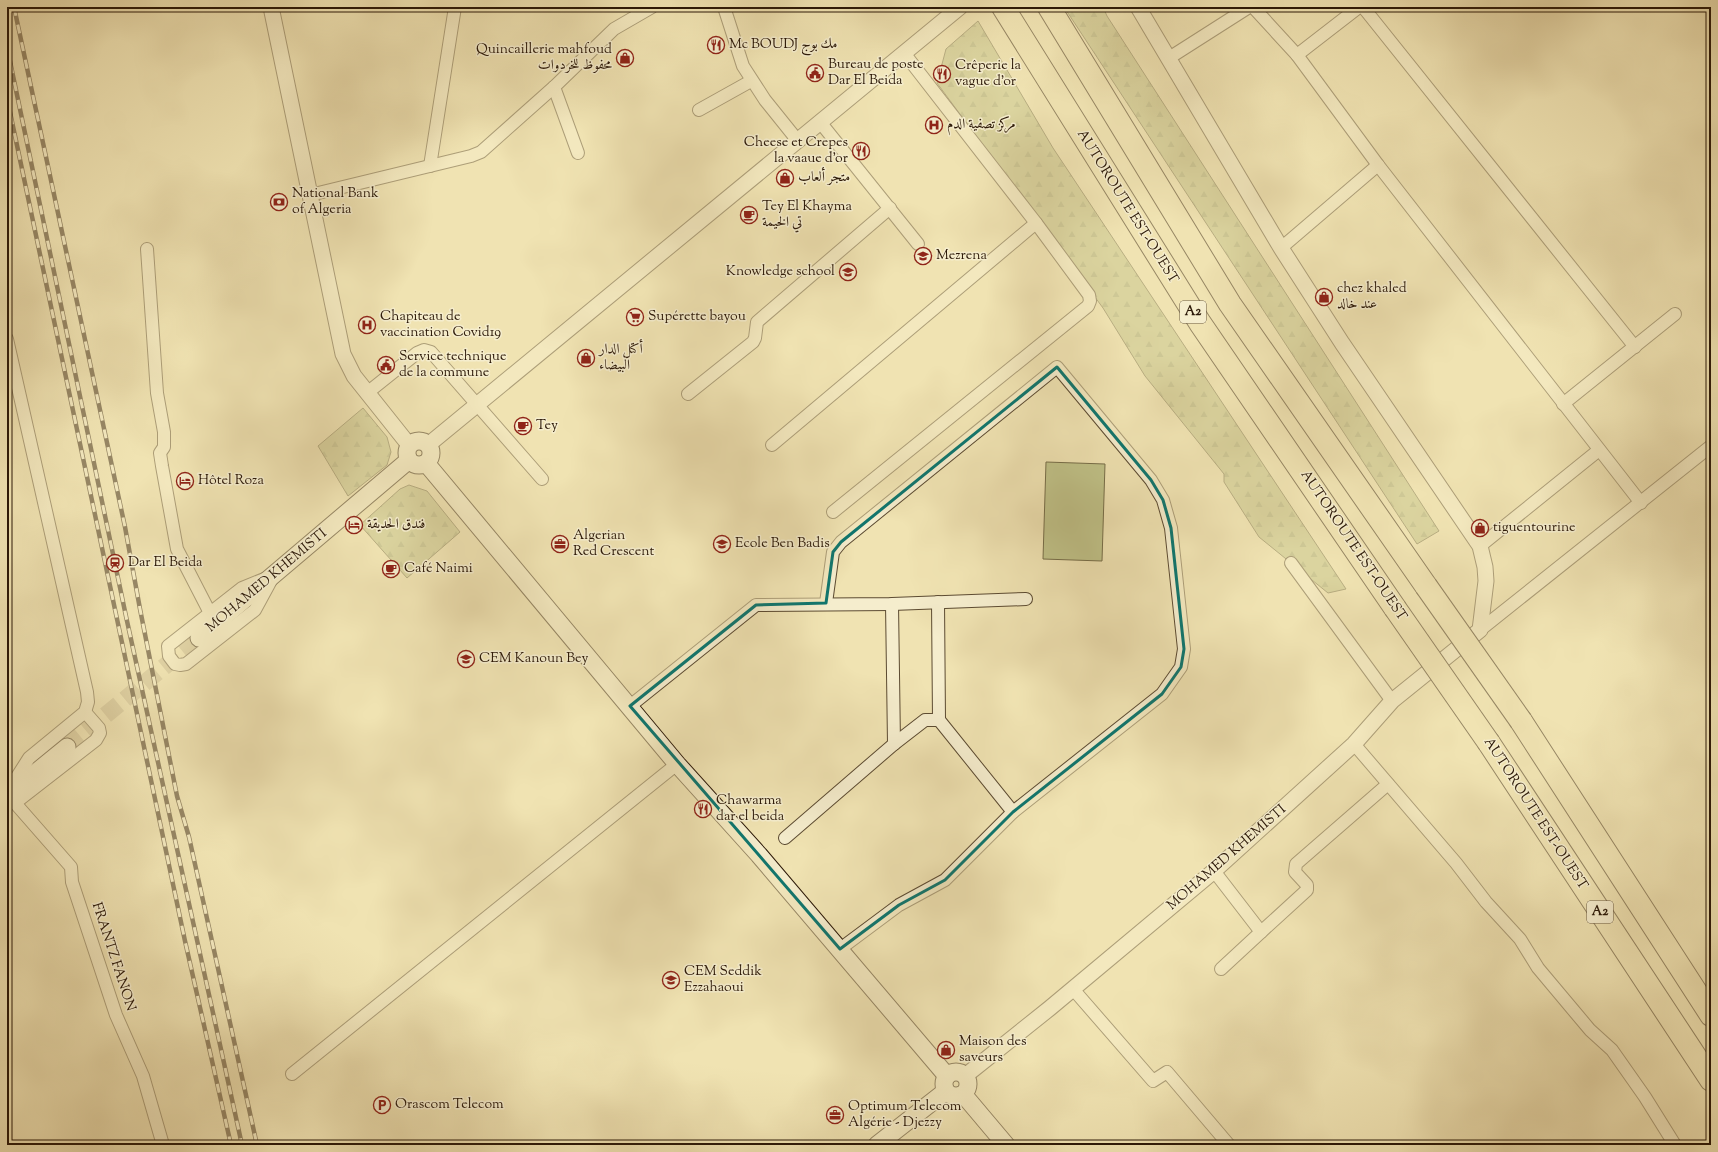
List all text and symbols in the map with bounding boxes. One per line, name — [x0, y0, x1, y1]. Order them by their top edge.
restaurant icon: Mc BOUDJ مك بوج — [706, 35, 726, 55]
place label: Mc BOUDJ مك بوج — [729, 35, 838, 56]
place label: Quincaillerie mahfoud محفوظ للخردوات — [476, 40, 613, 76]
shop icon: Quincaillerie mahfoud محفوظ للخردوات — [615, 48, 635, 68]
place label: Bureau de poste Dar El Beida — [828, 55, 923, 91]
place label: Crêperie la vague d'or — [955, 56, 1022, 92]
public building icon: Bureau de poste Dar El Beida — [805, 63, 825, 83]
restaurant icon: Crêperie la vague d'or — [932, 64, 952, 84]
hospital icon: مركز تصفية الدم — [924, 115, 944, 135]
place label: مركز تصفية الدم — [947, 115, 1016, 136]
street label: AUTOROUTE EST-OUEST — [1071, 126, 1183, 288]
place label: Cheese et Crepes la vaaue d'or — [744, 133, 849, 169]
restaurant icon: Cheese et Crepes la vaaue d'or — [851, 141, 871, 161]
place label: متجر ألعاب — [798, 166, 850, 188]
shop icon: متجر ألعاب — [775, 168, 795, 188]
place label: National Bank of Algeria — [292, 184, 379, 220]
bank icon: National Bank of Algeria — [269, 192, 289, 212]
place label: Tey El Khayma تي الخيمة — [762, 197, 852, 233]
cafe icon: Tey El Khayma تي الخيمة — [739, 205, 759, 225]
school or university icon: Mezrena — [913, 246, 933, 266]
place label: Mezrena — [936, 246, 988, 266]
place label: Knowledge school — [726, 262, 835, 282]
school or university icon: Knowledge school — [838, 262, 858, 282]
place label: chez khaled عند خالد — [1337, 279, 1407, 315]
shop icon: chez khaled عند خالد — [1314, 287, 1334, 307]
road number: A2 — [1180, 301, 1206, 323]
place label: Chapiteau de vaccination Covid19 — [380, 307, 501, 343]
supermarket icon: Supérette bayou — [625, 307, 645, 327]
place label: Supérette bayou — [648, 307, 746, 327]
hospital icon: Chapiteau de vaccination Covid19 — [357, 315, 377, 335]
place label: أكتل الدار البيضاء — [597, 338, 643, 376]
place label: Service technique de la commune — [399, 347, 506, 383]
shop icon: أكتل الدار البيضاء — [576, 348, 596, 368]
public building icon: Service technique de la commune — [376, 355, 396, 375]
cafe icon: Tey — [513, 416, 533, 436]
place label: Tey — [536, 416, 558, 436]
street label: AUTOROUTE EST-OUEST — [1295, 467, 1411, 626]
hotel icon: Hôtel Roza — [175, 471, 195, 491]
place label: Hôtel Roza — [198, 471, 264, 491]
hotel icon: فندق الحديقة — [344, 515, 364, 535]
place label: فندق الحديقة — [367, 515, 425, 535]
shop icon: tiguentourine — [1470, 518, 1490, 538]
place label: tiguentourine — [1493, 518, 1576, 538]
street label: MOHAMED KHEMISTI — [202, 524, 332, 638]
place label: Algerian Red Crescent — [573, 526, 654, 562]
office icon: Algerian Red Crescent — [550, 534, 570, 554]
school or university icon: Ecole Ben Badis — [712, 534, 732, 554]
place label: Ecole Ben Badis — [735, 534, 830, 554]
station icon: Dar El Beida — [105, 553, 125, 573]
place label: Dar El Beida — [128, 553, 203, 573]
cafe icon: Café Naimi — [381, 559, 401, 579]
place label: Café Naimi — [404, 559, 473, 579]
school or university icon: CEM Kanoun Bey — [456, 649, 476, 669]
place label: CEM Kanoun Bey — [479, 649, 588, 669]
street label: AUTOROUTE EST-OUEST — [1478, 734, 1592, 894]
place label: Chawarma dar el beida — [716, 791, 785, 827]
restaurant icon: Chawarma dar el beida — [693, 799, 713, 819]
street label: MOHAMED KHEMISTI — [1163, 800, 1291, 916]
street label: FRANTZ FANON — [86, 900, 140, 1014]
road number: A2 — [1587, 901, 1613, 923]
place label: CEM Seddik Ezzahaoui — [684, 962, 762, 998]
school or university icon: CEM Seddik Ezzahaoui — [661, 970, 681, 990]
place label: Maison des saveurs — [959, 1032, 1027, 1068]
shop icon: Maison des saveurs — [936, 1040, 956, 1060]
parking icon: Orascom Telecom — [372, 1095, 392, 1115]
place label: Orascom Telecom — [395, 1095, 504, 1115]
place label: Optimum Telecom Algérie - Djezzy — [848, 1097, 962, 1133]
office icon: Optimum Telecom Algérie - Djezzy — [825, 1105, 845, 1125]

